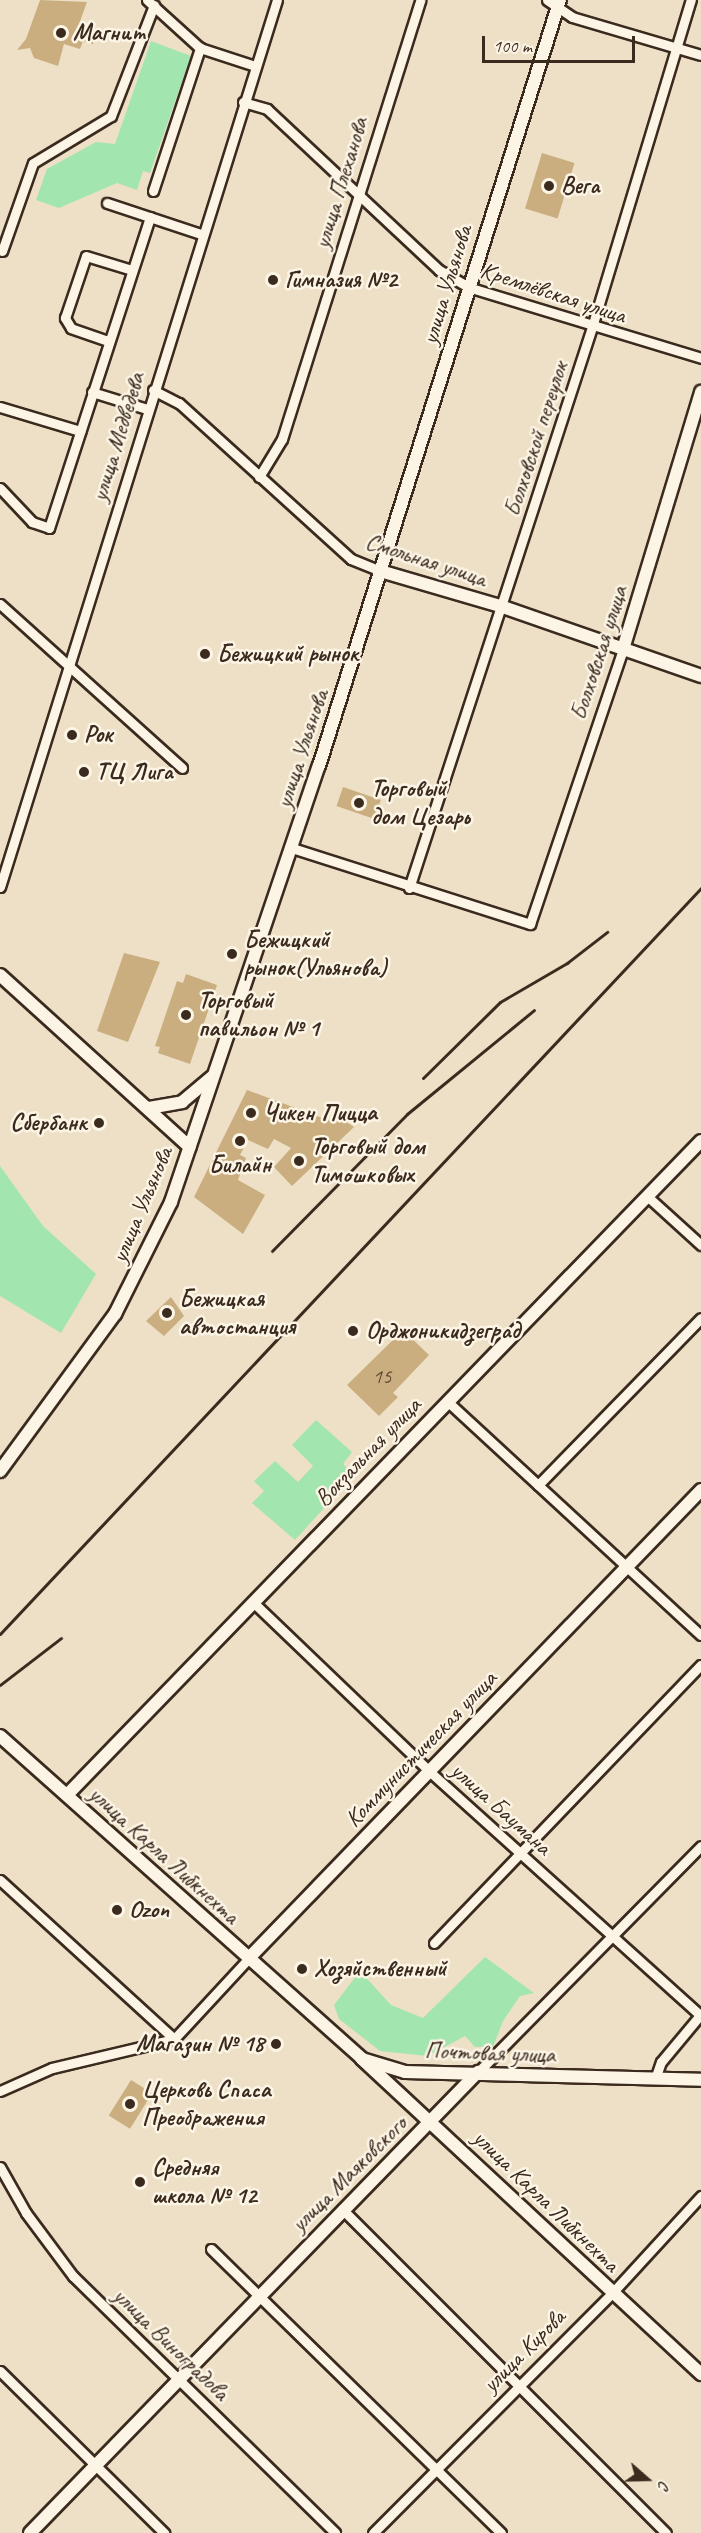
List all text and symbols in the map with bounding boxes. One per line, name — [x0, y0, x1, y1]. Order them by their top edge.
place label: Магнит — [73, 19, 146, 47]
scale bar — [485, 24, 638, 62]
marker: Магнит — [54, 26, 68, 40]
text: 100 m — [493, 35, 532, 57]
street label: улица Плеханова — [307, 113, 375, 253]
place label: Вега — [561, 172, 599, 200]
marker: Вега — [542, 179, 556, 193]
street label: улица Ульянова — [415, 222, 479, 348]
street label: Кремлёвская улица — [476, 256, 630, 330]
place label: Гимназия №2 — [285, 266, 397, 294]
marker: Гимназия №2 — [266, 273, 280, 287]
street label: Болховской переулок — [497, 358, 575, 520]
street label: улица Медведева — [85, 369, 151, 505]
street label: Смольная улица — [362, 527, 490, 593]
street label: Болховская улица — [564, 582, 634, 724]
place label: Бежицкий рынок — [217, 640, 358, 668]
marker: Бежицкий рынок — [198, 647, 212, 661]
street label: улица Ульянова — [269, 686, 335, 812]
place label: Рок — [84, 721, 112, 749]
marker: Рок — [65, 728, 79, 742]
place label: ТЦ Лига — [96, 758, 173, 786]
marker: ТЦ Лига — [77, 765, 91, 779]
place label: Торговый дом Цезарь — [371, 775, 470, 831]
marker: Торговый дом Цезарь — [352, 796, 366, 810]
place label: Бежицкий рынок(Ульянова) — [244, 926, 387, 982]
marker: Бежицкий рынок(Ульянова) — [225, 947, 239, 961]
place label: Торговый павильон № 1 — [198, 987, 319, 1043]
marker: Торговый павильон № 1 — [179, 1008, 193, 1022]
place label: Чикен Пицца — [263, 1099, 375, 1127]
marker: Чикен Пицца — [244, 1106, 258, 1120]
place label: Сбербанк — [10, 1109, 87, 1137]
marker: Сбербанк — [92, 1116, 106, 1130]
place label: Торговый дом Тимошковых — [311, 1133, 425, 1189]
marker: Билайн — [233, 1134, 247, 1148]
street label: улица Ульянова — [105, 1143, 179, 1267]
place label: Билайн — [209, 1151, 271, 1179]
marker: Торговый дом Тимошковых — [292, 1154, 306, 1168]
place label: Бежицкая автостанция — [179, 1285, 295, 1341]
marker: Бежицкая автостанция — [160, 1306, 174, 1320]
place label: Орджоникидзеград — [366, 1317, 520, 1345]
marker: Орджоникидзеград — [344, 1322, 362, 1340]
house number: 15 — [373, 1363, 391, 1389]
street label: Вокзальная улица — [308, 1391, 428, 1513]
street label: Коммунистическая улица — [338, 1664, 504, 1834]
street label: улица Баумана — [445, 1756, 557, 1862]
street label: улица Карла Либкнехта — [82, 1779, 246, 1931]
place label: Ozon — [129, 1896, 169, 1924]
marker: Ozon — [110, 1903, 124, 1917]
place label: Хозяйственный — [314, 1955, 446, 1983]
marker: Хозяйственный — [295, 1962, 309, 1976]
place label: Магазин № 18 — [136, 2030, 264, 2058]
street label: Почтовая улица — [424, 2036, 556, 2070]
marker: Магазин № 18 — [269, 2037, 283, 2051]
place label: Церковь Спаса Преображения — [142, 2076, 269, 2132]
marker: Церковь Спаса Преображения — [123, 2097, 137, 2111]
street label: улица Маяковского — [285, 2110, 413, 2238]
street label: улица Карла Либкнехта — [466, 2123, 626, 2279]
place label: Средняя школа № 12 — [152, 2154, 257, 2210]
marker: Средняя школа № 12 — [133, 2175, 147, 2189]
street label: улица Виноградова — [107, 2281, 235, 2407]
street label: улица Кирова — [476, 2303, 572, 2399]
north arrow — [617, 2449, 677, 2509]
text: С — [653, 2478, 675, 2492]

